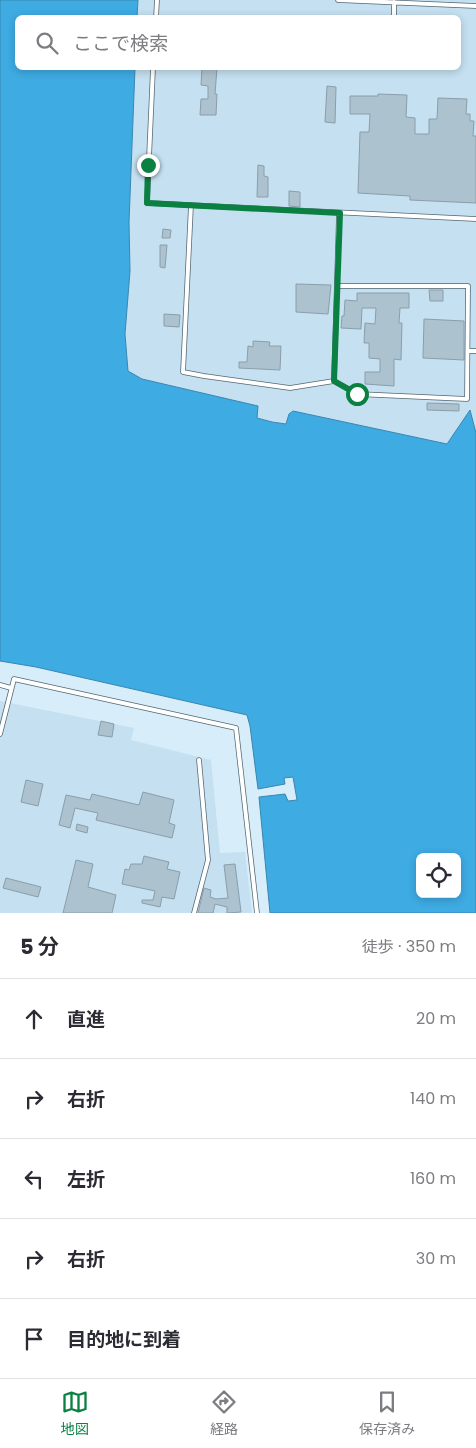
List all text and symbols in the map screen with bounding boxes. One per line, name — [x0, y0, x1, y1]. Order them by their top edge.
search box — [15, 15, 461, 70]
icon: search — [33, 29, 61, 57]
text: ここで検索 — [73, 30, 168, 57]
route end — [137, 154, 160, 177]
route start — [346, 383, 369, 406]
map controls — [416, 853, 461, 898]
button: locate — [416, 853, 461, 898]
text: 5 分 — [20, 932, 59, 961]
text: 徒歩 · 350 m — [362, 935, 456, 958]
icon: ahead — [20, 1005, 48, 1033]
text: 直進 — [67, 1006, 105, 1033]
text: 20 m — [416, 1007, 456, 1030]
icon: right — [20, 1085, 48, 1113]
text: 右折 — [67, 1086, 105, 1113]
text: 140 m — [410, 1087, 456, 1110]
icon: left — [20, 1165, 48, 1193]
text: 左折 — [67, 1166, 105, 1193]
text: 160 m — [410, 1167, 456, 1190]
icon: right — [20, 1245, 48, 1273]
text: 右折 — [67, 1246, 105, 1273]
text: 30 m — [416, 1247, 456, 1270]
icon: arrive — [20, 1325, 48, 1353]
text: 目的地に到着 — [67, 1326, 181, 1353]
tab: 地図 — [61, 1388, 89, 1440]
tab: 経路 — [210, 1388, 238, 1440]
tab: 保存済み — [359, 1388, 415, 1440]

